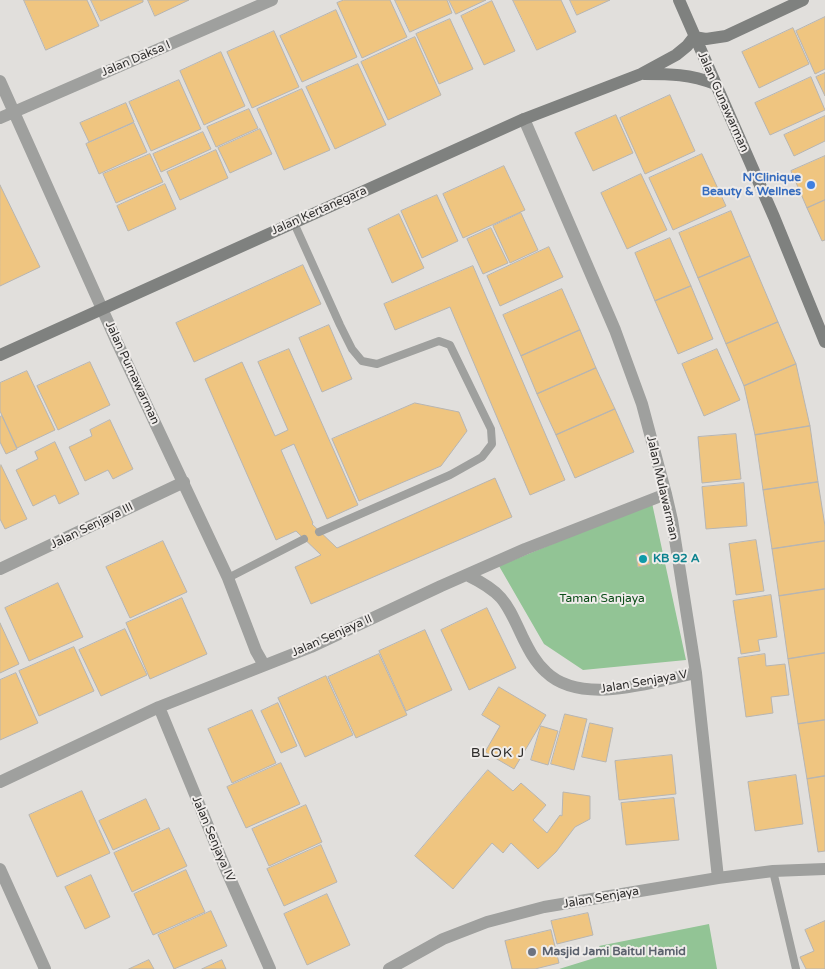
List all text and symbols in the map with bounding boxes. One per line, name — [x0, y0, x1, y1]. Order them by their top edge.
street label: Jalan Daksa I — [99, 38, 173, 80]
street label: Jalan Gunawarman — [694, 49, 752, 155]
place label: N'Clinique Beauty & Wellnes — [702, 171, 801, 199]
marker: N'Clinique Beauty & Wellnes — [805, 179, 817, 191]
street label: Jalan Kertanegara — [269, 183, 369, 239]
street label: Jalan Purnawarman — [102, 319, 162, 427]
street label: Jalan Mulawarman — [643, 434, 681, 542]
street label: Jalan Senjaya III — [48, 500, 136, 552]
place label: KB 92 A — [653, 552, 700, 566]
marker: KB 92 A — [637, 553, 649, 565]
park label: Taman Sanjaya — [559, 592, 645, 606]
street label: Jalan Senjaya II — [289, 612, 375, 660]
street label: Jalan Senjaya V — [599, 667, 689, 697]
district label: BLOK J — [470, 745, 526, 761]
street label: Jalan Senjaya IV — [188, 794, 238, 884]
street label: Jalan Senjaya — [562, 884, 640, 912]
place label: Masjid Jami Baitul Hamid — [542, 945, 686, 959]
marker: Masjid Jami Baitul Hamid — [526, 946, 538, 958]

